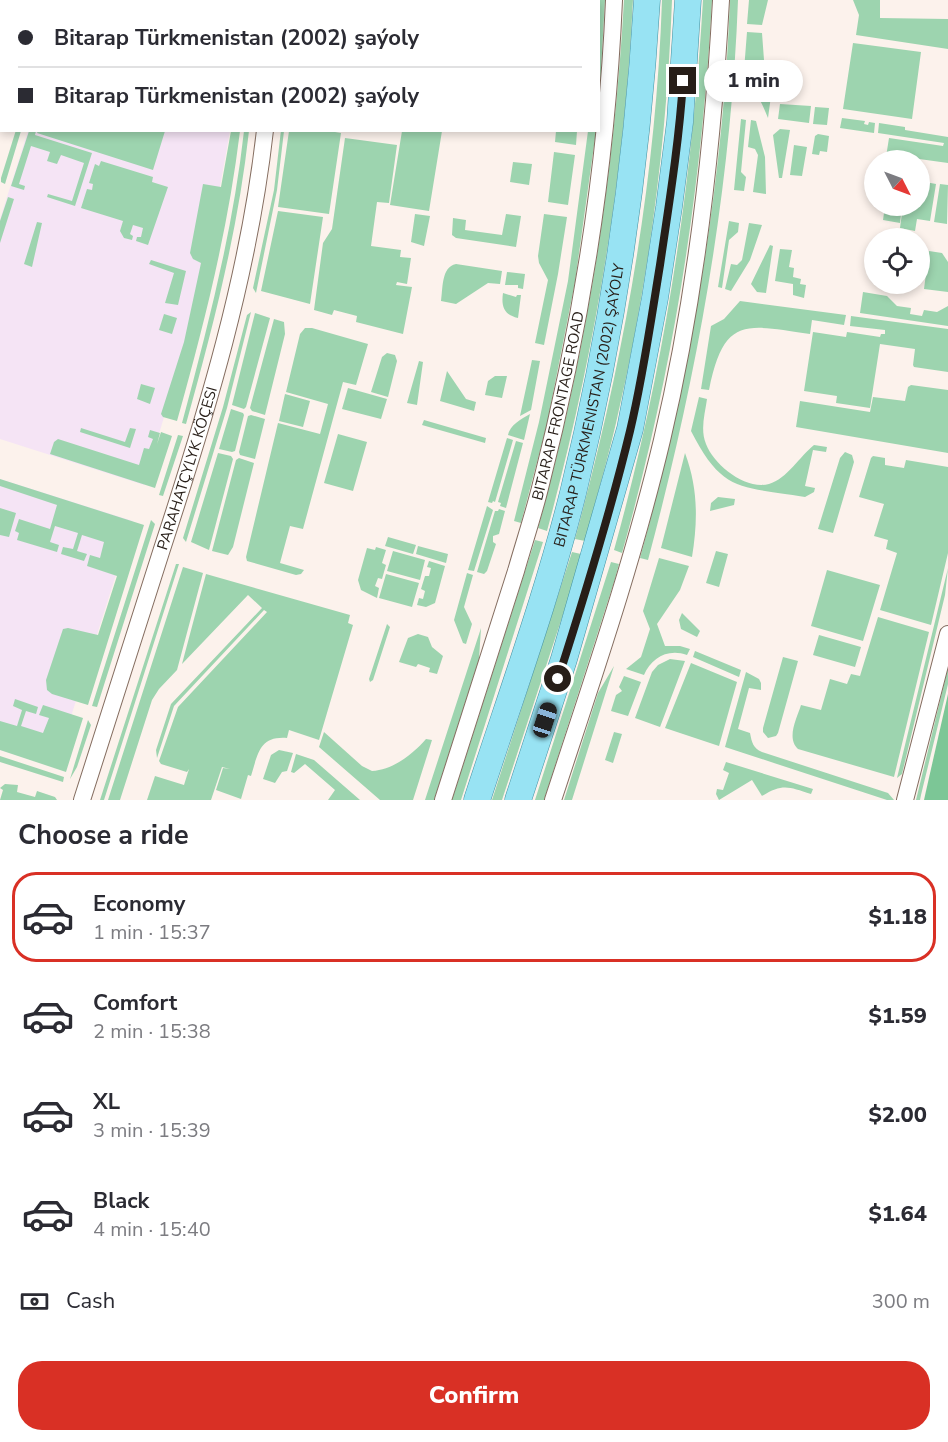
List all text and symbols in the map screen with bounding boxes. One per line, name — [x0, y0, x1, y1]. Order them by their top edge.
text: Bitarap Türkmenistan (2002) şaýoly — [54, 23, 419, 53]
callout: 1 min — [704, 60, 803, 102]
route end — [669, 67, 696, 94]
text: 1 min — [727, 67, 780, 94]
text: Bitarap Türkmenistan (2002) şaýoly — [54, 81, 419, 111]
north arrow — [864, 150, 930, 216]
map controls — [864, 150, 930, 294]
button: locate — [864, 228, 930, 294]
street label: BITARAP TÜRKMENISTAN (2002) ŞAÝOLY — [549, 261, 629, 549]
street label: BITARAP FRONTAGE ROAD — [527, 310, 589, 503]
street label: PARAHATÇYLYK KÖÇESI — [152, 384, 222, 552]
route start — [544, 665, 571, 692]
car — [531, 700, 559, 740]
text: Choose a ride — [18, 817, 189, 854]
text: Economy — [93, 889, 185, 919]
icon: car — [21, 890, 75, 944]
text: $1.18 — [868, 902, 927, 932]
text: 1 min · 15:37 — [93, 919, 211, 946]
text: Comfort — [93, 988, 177, 1018]
icon: car — [21, 989, 75, 1043]
text: $1.59 — [868, 1001, 927, 1031]
text: 2 min · 15:38 — [93, 1018, 211, 1045]
text: XL — [93, 1087, 120, 1117]
icon: car — [21, 1088, 75, 1142]
text: $2.00 — [868, 1100, 927, 1130]
text: 3 min · 15:39 — [93, 1117, 211, 1144]
text: Black — [93, 1186, 149, 1216]
icon: car — [21, 1187, 75, 1241]
text: $1.64 — [868, 1199, 927, 1229]
text: 4 min · 15:40 — [93, 1216, 211, 1243]
icon: cash — [18, 1285, 51, 1318]
text: Cash — [66, 1286, 115, 1316]
text: 300 m — [872, 1288, 930, 1315]
button: Confirm — [18, 1361, 930, 1430]

